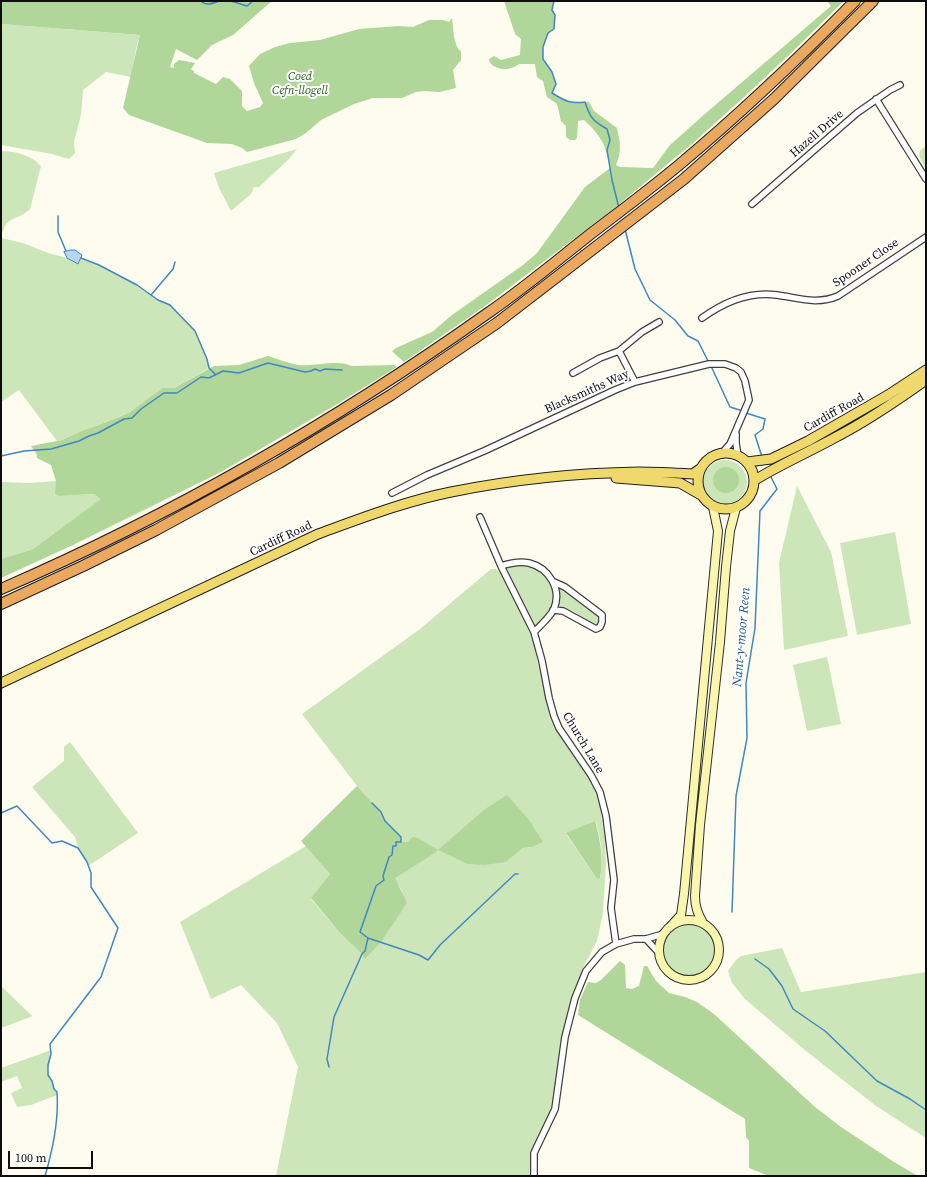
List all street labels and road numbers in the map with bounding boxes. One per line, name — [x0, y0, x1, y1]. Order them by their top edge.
street label: Hazell Drive — [787, 107, 847, 161]
street label: Spooner Close — [830, 236, 902, 290]
street label: Blacksmiths Way — [543, 367, 631, 417]
street label: Cardiff Road — [801, 391, 867, 435]
street label: Cardiff Road — [248, 518, 314, 560]
street label: Church Lane — [559, 710, 607, 776]

